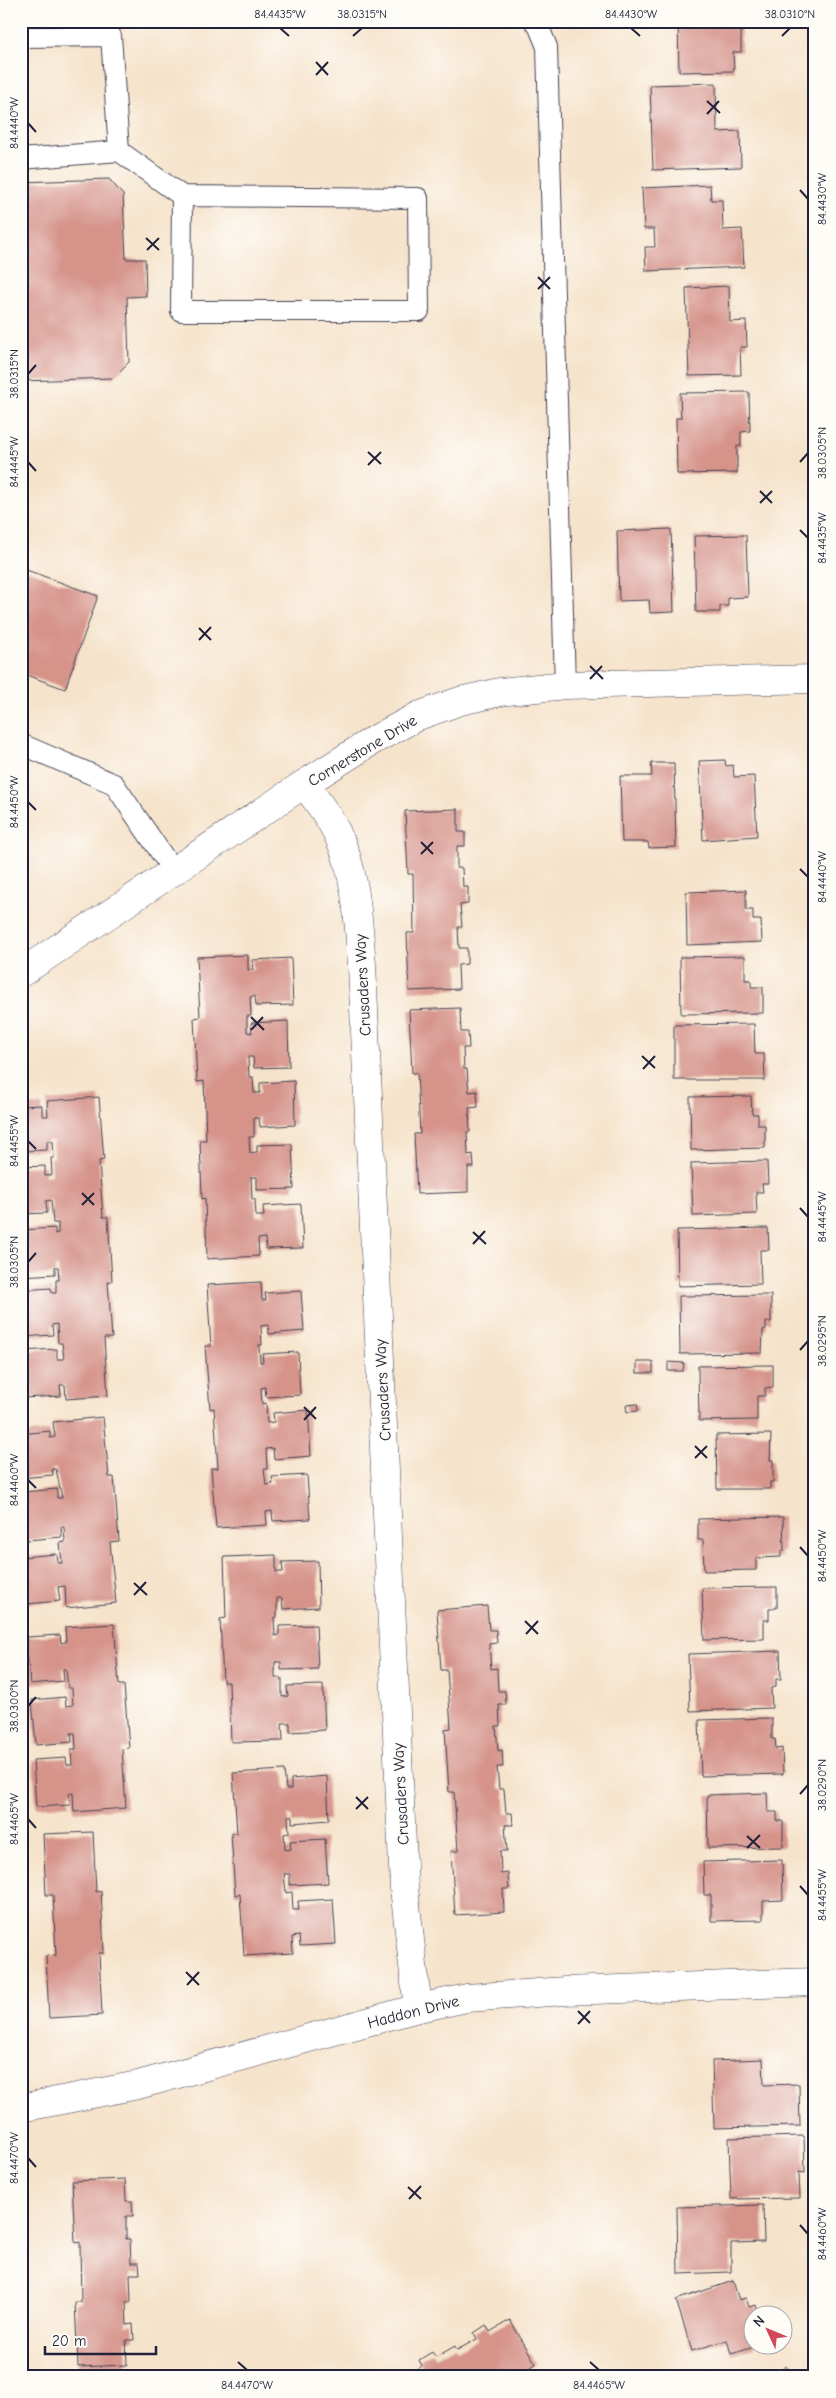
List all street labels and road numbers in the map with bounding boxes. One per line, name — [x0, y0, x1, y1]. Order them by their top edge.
street label: Cornerstone Drive — [305, 711, 420, 790]
street label: Crusaders Way — [351, 933, 375, 1036]
street label: Crusaders Way — [371, 1338, 395, 1441]
street label: Crusaders Way — [389, 1742, 413, 1845]
street label: Haddon Drive — [366, 1992, 461, 2032]

